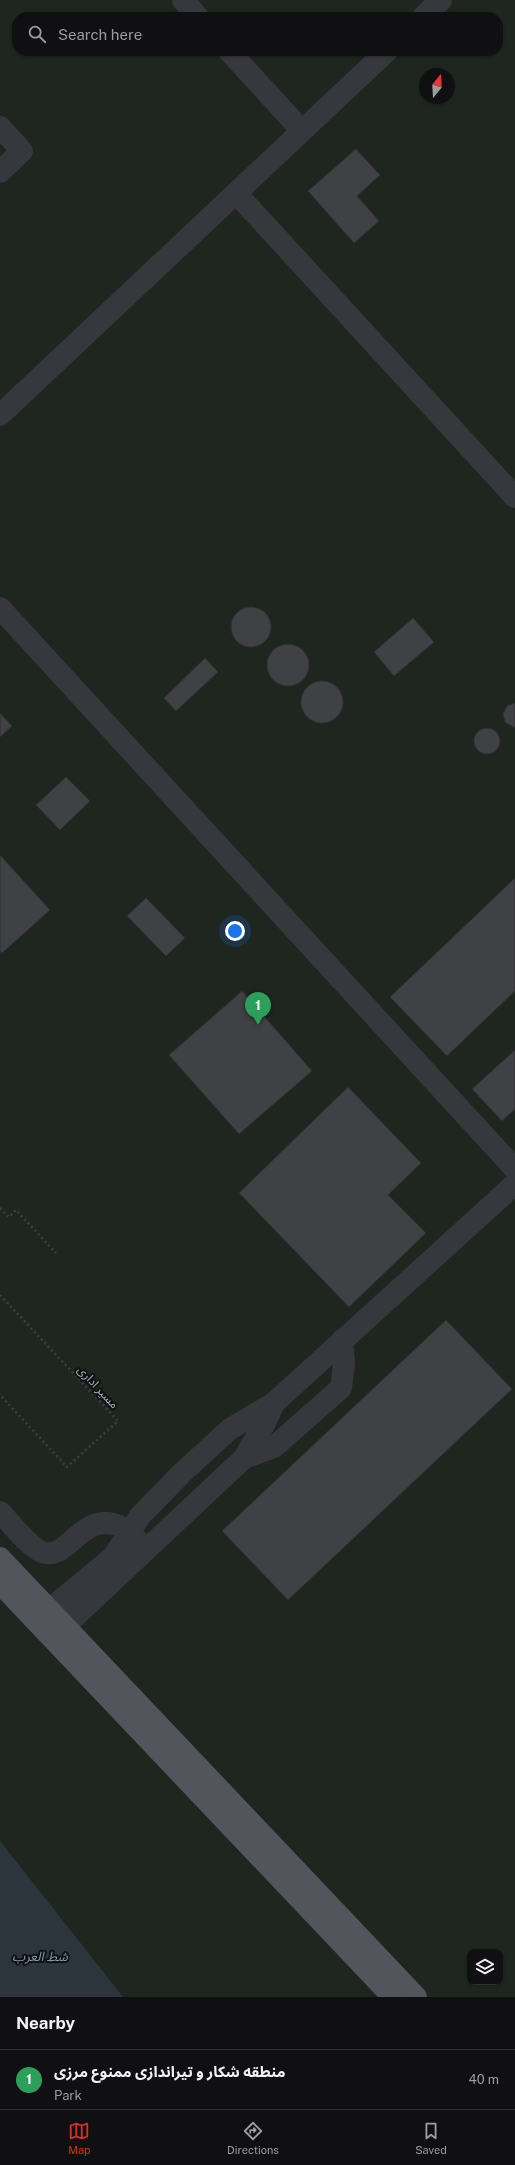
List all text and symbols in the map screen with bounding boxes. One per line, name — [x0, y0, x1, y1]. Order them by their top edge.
search box — [12, 12, 503, 56]
icon: search — [26, 23, 48, 45]
text: Search here — [58, 26, 142, 43]
north arrow — [419, 68, 455, 104]
your location — [225, 921, 245, 941]
pin: 1 — [245, 992, 271, 1025]
street label: مسیر اداری — [75, 1363, 121, 1411]
water label: شط العرب — [12, 1949, 69, 1965]
map controls — [467, 1949, 503, 1985]
button: layers — [467, 1949, 503, 1985]
text: Nearby — [16, 2013, 75, 2033]
text: منطقه شکار و تیراندازی ممنوع مرزی — [54, 2063, 285, 2080]
text: 1 — [26, 2072, 32, 2087]
text: 40 m — [468, 2072, 499, 2087]
text: Park — [54, 2088, 82, 2103]
tab: Map — [68, 2120, 91, 2156]
tab: Directions — [227, 2120, 279, 2156]
tab: Saved — [415, 2120, 447, 2156]

